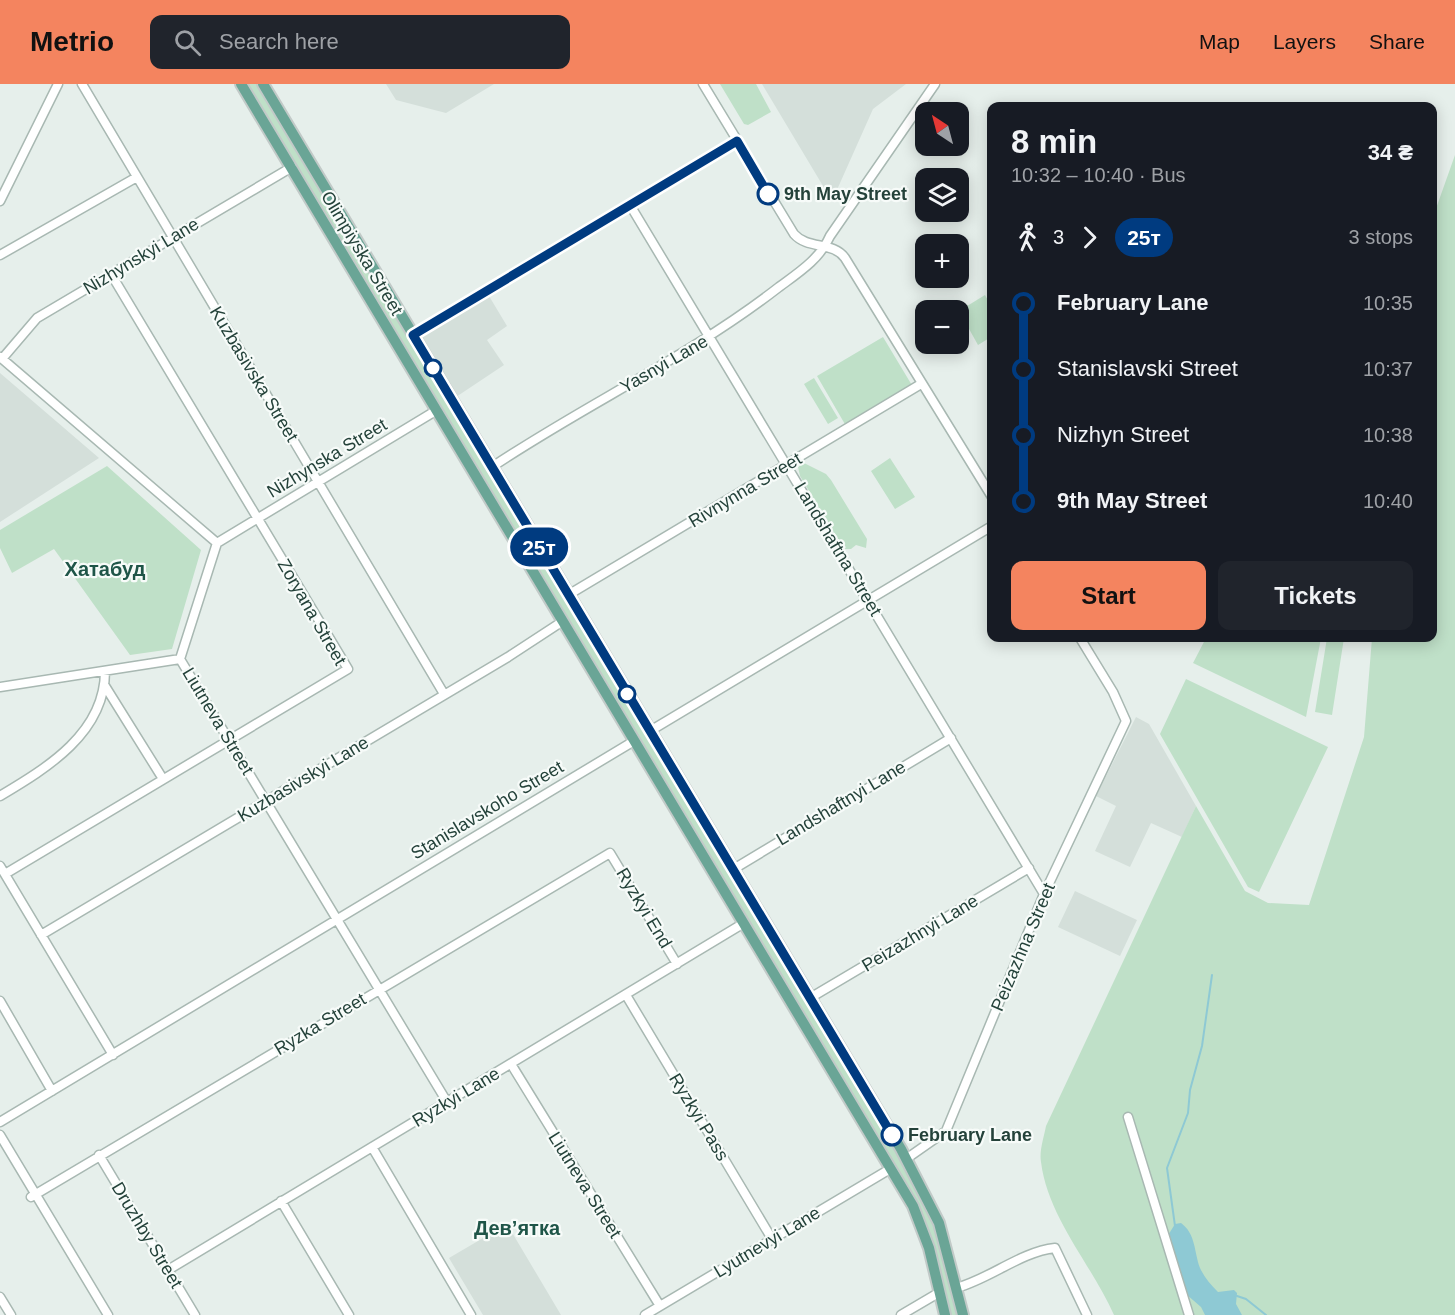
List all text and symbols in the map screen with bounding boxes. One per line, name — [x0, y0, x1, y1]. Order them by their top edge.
search box — [150, 15, 570, 69]
text: Metrio — [30, 26, 114, 57]
icon: search — [171, 26, 204, 59]
text: Search here — [219, 29, 339, 54]
text: Map — [1199, 30, 1240, 53]
text: Layers — [1273, 30, 1336, 53]
text: Share — [1369, 30, 1425, 53]
north arrow — [915, 102, 969, 156]
map controls — [915, 102, 969, 354]
text: 8 min — [1011, 123, 1097, 160]
text: 34 ₴ — [1368, 140, 1413, 165]
text: 10:32 – 10:40 · Bus — [1011, 164, 1186, 186]
button: layers — [915, 168, 969, 222]
marker: 9th May Street — [757, 183, 779, 205]
place label: 9th May Street — [784, 184, 907, 204]
street label: Olimpiyska Street — [317, 187, 407, 319]
street label: Nizhynskyi Lane — [80, 214, 202, 298]
icon: walk — [1011, 221, 1044, 254]
icon: forward — [1073, 221, 1106, 254]
text: 3 — [1053, 226, 1064, 248]
text: 25т — [1127, 226, 1161, 249]
text: 3 stops — [1349, 226, 1413, 248]
button: + — [915, 234, 969, 288]
text: February Lane — [1057, 290, 1209, 315]
text: 10:35 — [1363, 292, 1413, 314]
button: − — [915, 300, 969, 354]
street label: Kuzbasivska Street — [206, 303, 302, 445]
street label: Yasnyi Lane — [617, 331, 711, 397]
text: Stanislavski Street — [1057, 356, 1238, 381]
text: 10:37 — [1363, 358, 1413, 380]
unlabelled marker — [424, 359, 442, 377]
street label: Nizhynska Street — [264, 414, 390, 502]
text: Nizhyn Street — [1057, 422, 1189, 447]
text: 10:38 — [1363, 424, 1413, 446]
street label: Rivnynna Street — [685, 448, 805, 532]
street label: Landshaftna Street — [790, 479, 886, 619]
text: 9th May Street — [1057, 488, 1207, 513]
text: 10:40 — [1363, 490, 1413, 512]
line badge: 25т — [504, 528, 574, 566]
text: 25т — [522, 536, 556, 559]
street label: Zoryana Street — [274, 555, 350, 669]
district label: Хатабуд — [65, 558, 146, 580]
button: Start — [1011, 561, 1206, 630]
button: Tickets — [1218, 561, 1413, 630]
street label: Liutneva Street — [178, 664, 258, 778]
unlabelled marker — [618, 685, 636, 703]
street label: Kuzbasivskyi Lane — [234, 732, 372, 826]
street label: Stanislavskoho Street — [407, 757, 567, 863]
street label: Landshaftnyi Lane — [773, 757, 909, 849]
street label: Ryzkyi End — [612, 864, 676, 952]
street label: Peizazhna Street — [987, 880, 1059, 1014]
street label: Peizazhnyi Lane — [858, 890, 982, 976]
street label: Ryzka Street — [271, 989, 369, 1059]
street label: Ryzkyi Lane — [409, 1063, 503, 1131]
street label: Ryzkyi Pass — [665, 1070, 733, 1164]
marker: February Lane — [881, 1124, 903, 1146]
place label: February Lane — [908, 1125, 1032, 1145]
street label: Liutneva Street — [544, 1128, 626, 1242]
street label: Druzhby Street — [108, 1178, 186, 1292]
street label: Lyutnevyi Lane — [710, 1202, 824, 1282]
district label: Дев’ятка — [474, 1217, 561, 1239]

